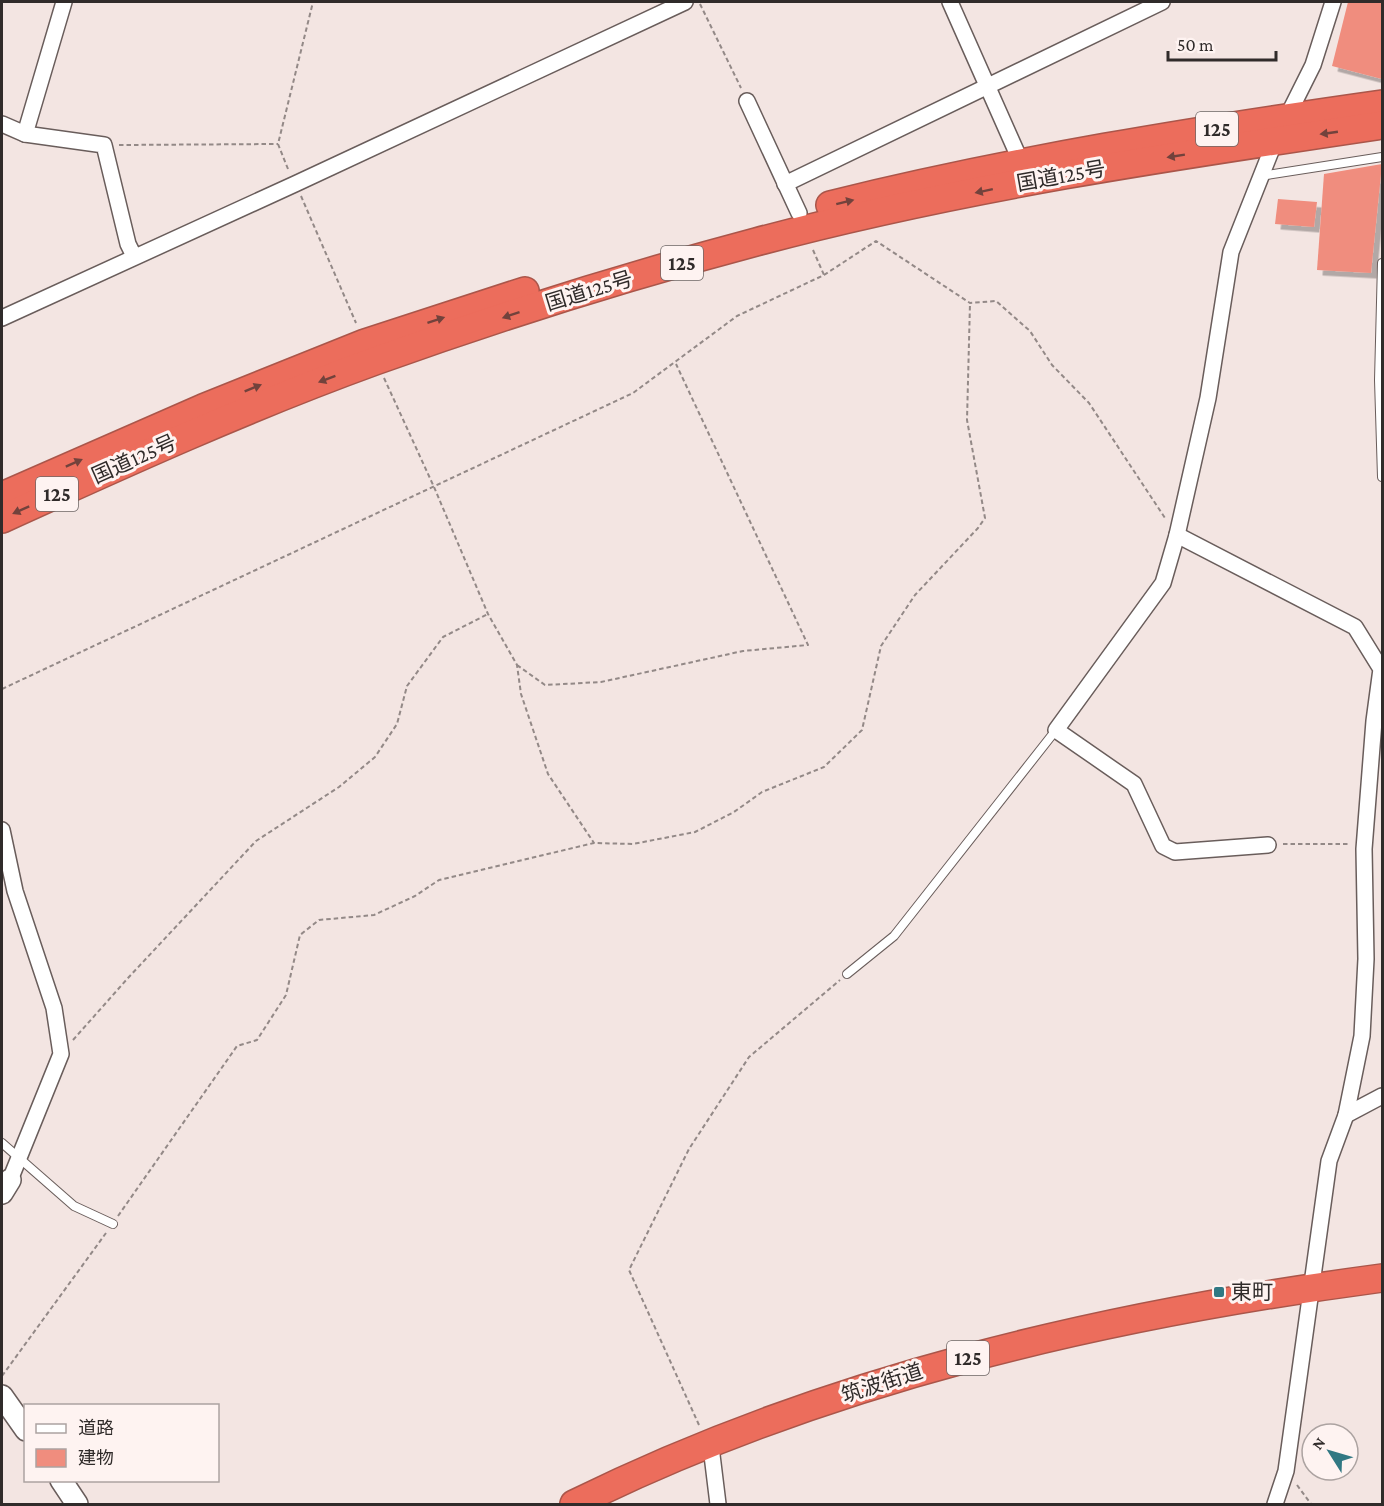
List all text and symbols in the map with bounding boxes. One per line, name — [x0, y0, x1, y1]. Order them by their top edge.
scale bar — [1168, 24, 1276, 62]
text: 50 m — [1177, 35, 1214, 55]
road number: 125 — [1196, 112, 1238, 146]
one-way arrow — [1319, 128, 1338, 137]
one-way arrow — [1166, 152, 1185, 161]
street label: 国道125号 — [1015, 156, 1107, 196]
one-way arrow — [974, 187, 993, 196]
one-way arrow — [836, 196, 855, 206]
road number: 125 — [661, 246, 703, 280]
street label: 国道125号 — [543, 266, 635, 316]
one-way arrow — [502, 311, 520, 321]
one-way arrow — [427, 315, 445, 324]
one-way arrow — [318, 375, 336, 385]
one-way arrow — [245, 382, 263, 392]
street label: 国道125号 — [88, 430, 180, 488]
one-way arrow — [65, 459, 82, 468]
road number: 125 — [36, 477, 78, 511]
one-way arrow — [12, 505, 30, 515]
place label: 東町 — [1231, 1280, 1273, 1304]
marker: 東町 — [1212, 1285, 1226, 1299]
road number: 125 — [947, 1341, 989, 1375]
street label: 筑波街道 — [838, 1359, 926, 1407]
legend — [24, 1404, 219, 1482]
text: 道路 — [78, 1418, 114, 1438]
north arrow — [1300, 1422, 1360, 1482]
text: N — [1308, 1434, 1329, 1453]
text: 建物 — [78, 1448, 114, 1468]

